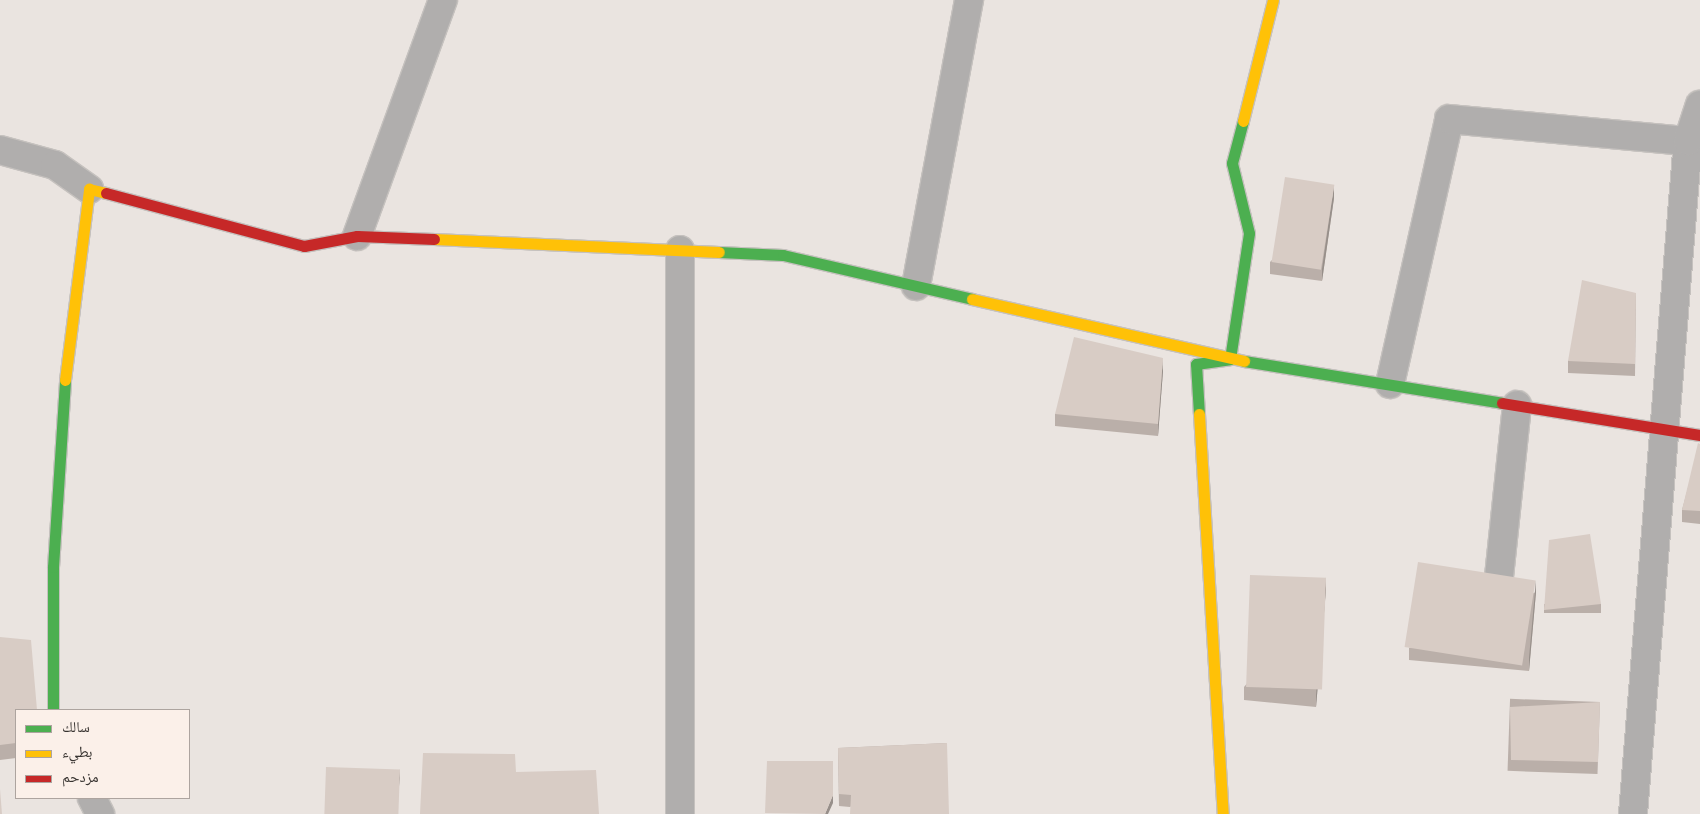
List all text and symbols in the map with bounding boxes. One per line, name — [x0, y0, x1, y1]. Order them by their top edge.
legend — [15, 709, 190, 799]
text: سالك — [62, 718, 90, 737]
text: بطيء — [62, 743, 92, 762]
text: مزدحم — [62, 768, 99, 787]

